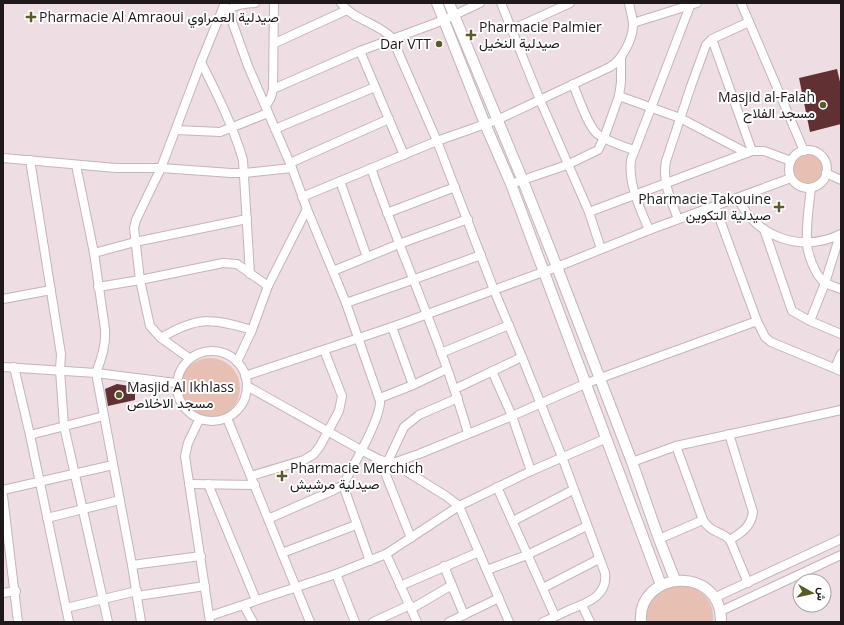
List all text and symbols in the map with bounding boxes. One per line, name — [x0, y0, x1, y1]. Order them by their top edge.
place label: Pharmacie Al Amraoui صيدلية العمراوي — [39, 7, 279, 29]
marker: Pharmacie Al Amraoui صيدلية العمراوي — [26, 12, 36, 22]
place label: Pharmacie Palmier صيدلية النخيل — [479, 17, 602, 52]
marker: Pharmacie Palmier صيدلية النخيل — [466, 30, 476, 40]
place label: Dar VTT — [380, 34, 431, 53]
marker: Dar VTT — [434, 39, 444, 49]
place label: Masjid al-Falah مسجد الفلاح — [718, 87, 815, 124]
marker: Masjid al-Falah مسجد الفلاح — [818, 100, 828, 110]
place label: Pharmacie Takouine صيدلية التكوين — [638, 189, 771, 224]
marker: Pharmacie Takouine صيدلية التكوين — [774, 202, 784, 212]
place label: Masjid Al Ikhlass مسجد الاخلاص — [127, 377, 234, 412]
marker: Masjid Al Ikhlass مسجد الاخلاص — [114, 390, 124, 400]
place label: Pharmacie Merchich صيدلية مرشيش — [290, 458, 423, 493]
marker: Pharmacie Merchich صيدلية مرشيش — [277, 471, 287, 481]
north arrow — [792, 573, 832, 613]
text: ش — [814, 587, 831, 602]

